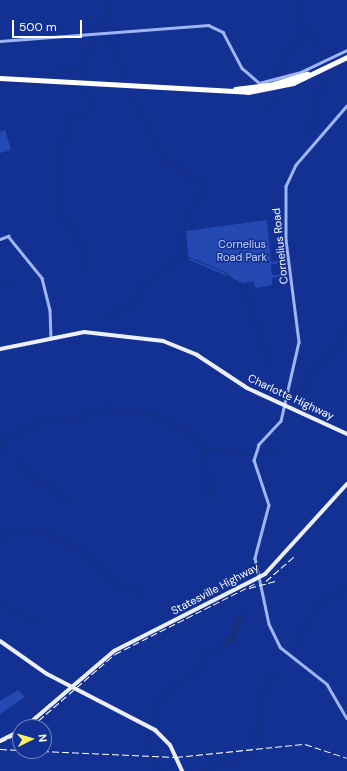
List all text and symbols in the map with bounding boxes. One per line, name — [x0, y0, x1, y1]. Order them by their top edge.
scale bar — [14, 12, 84, 38]
text: 500 m — [19, 19, 57, 35]
street label: Cornelius Road — [269, 207, 291, 285]
park label: Cornelius Road Park — [217, 238, 267, 264]
street label: Charlotte Highway — [246, 371, 336, 423]
street label: Statesville Highway — [169, 560, 261, 618]
north arrow — [12, 719, 52, 759]
text: N — [36, 733, 50, 743]

